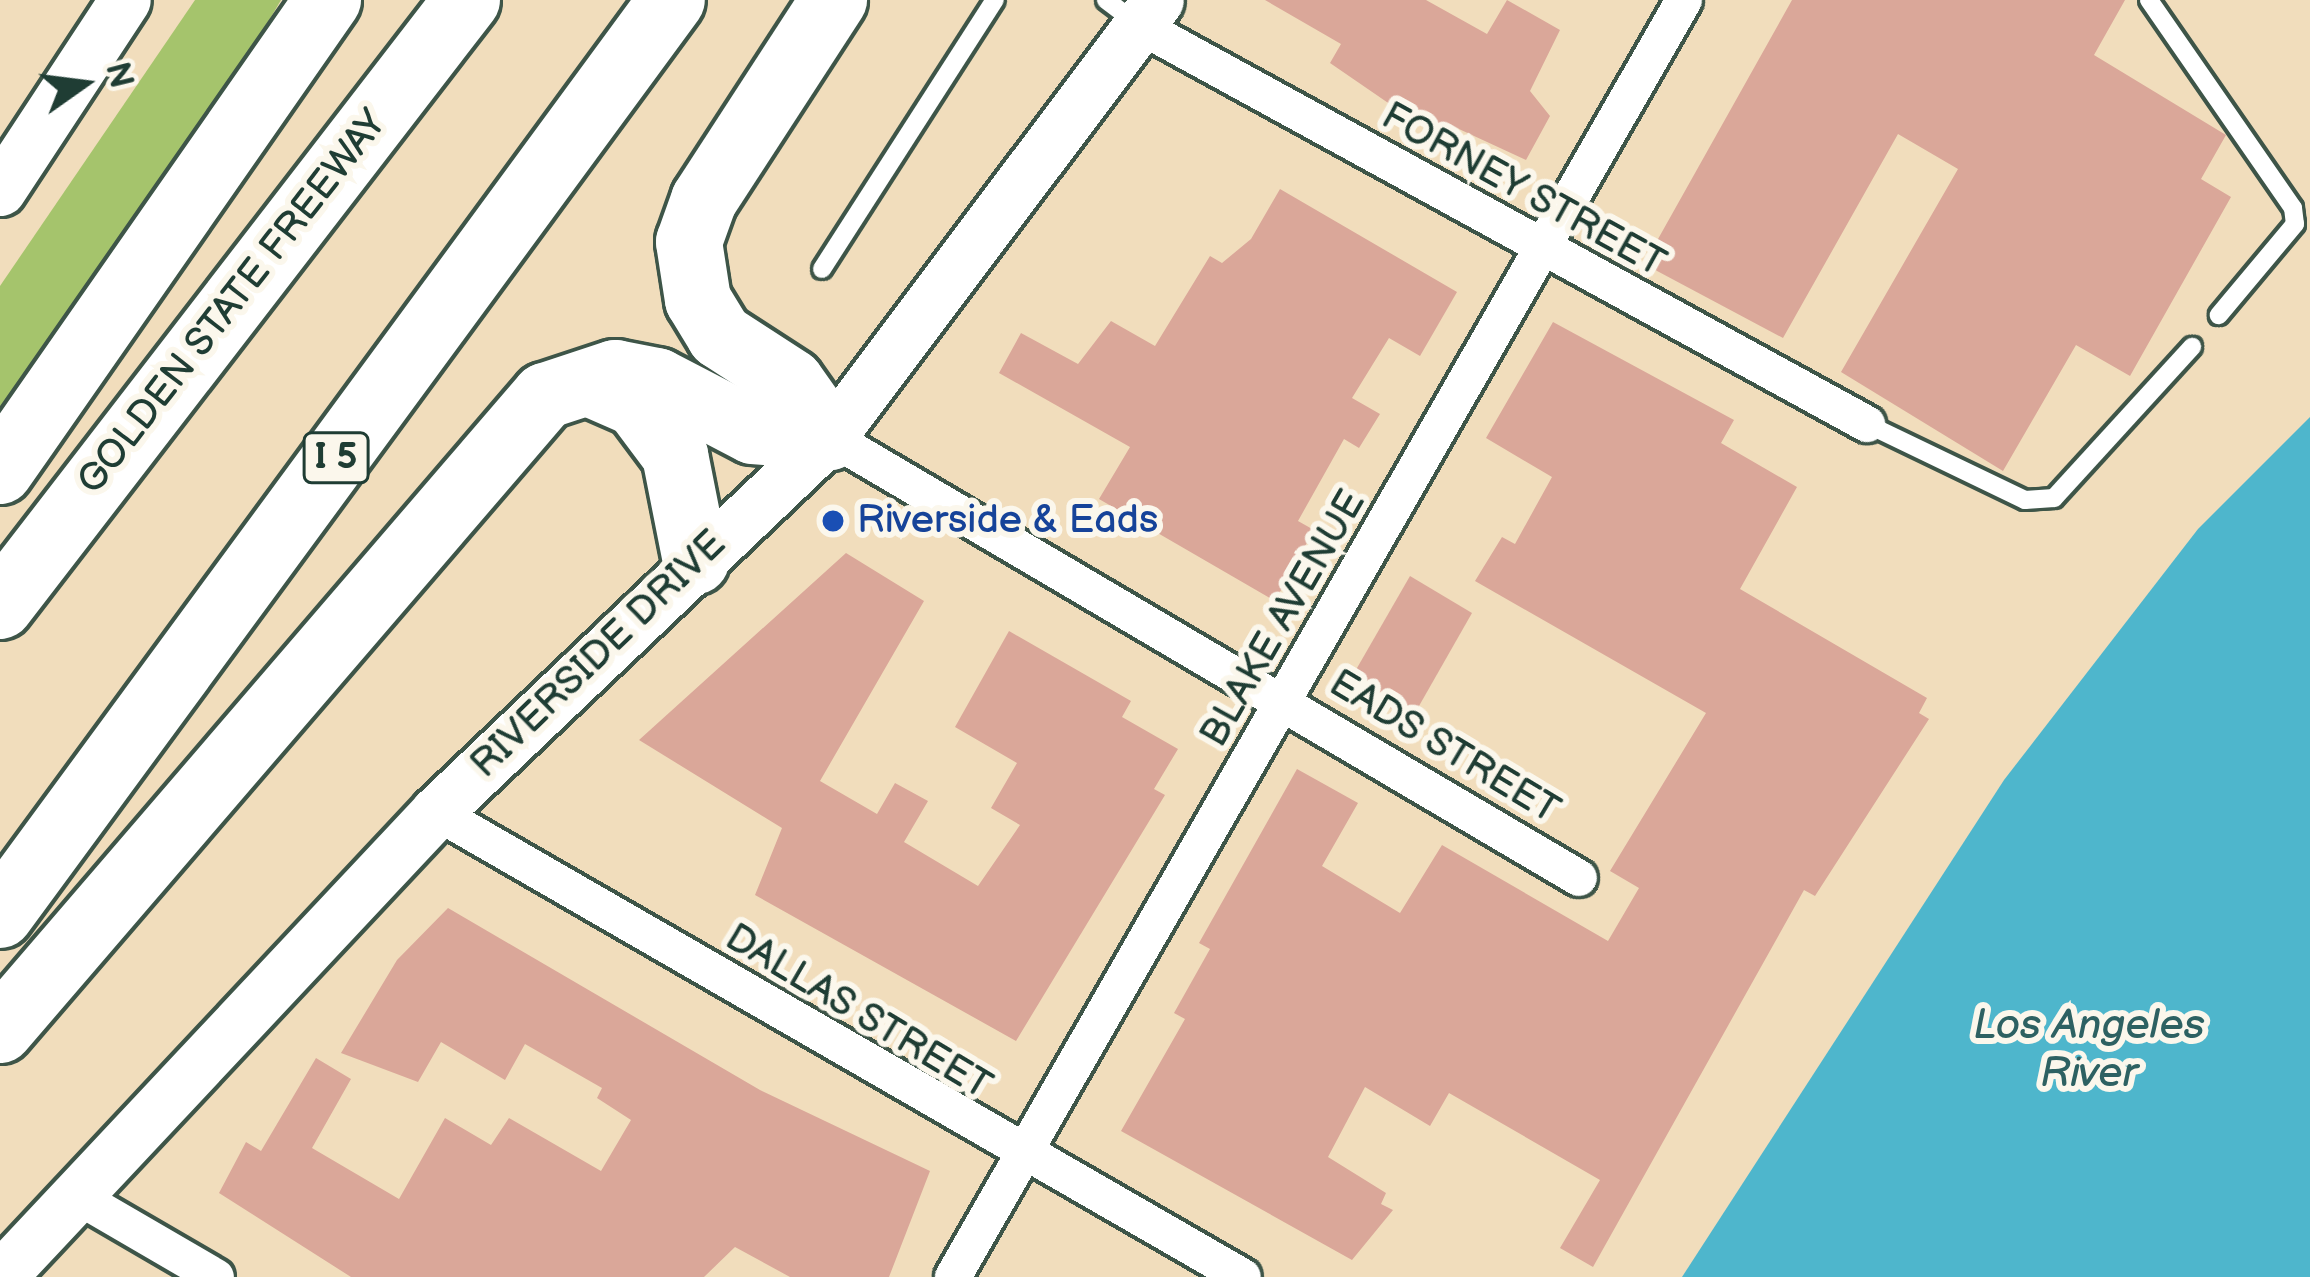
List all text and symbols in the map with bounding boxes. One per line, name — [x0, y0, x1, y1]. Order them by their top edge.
north arrow — [24, 24, 144, 144]
text: N — [97, 58, 141, 92]
street label: FORNEY STREET — [1373, 93, 1673, 289]
street label: GOLDEN STATE FREEWAY — [68, 101, 398, 505]
road number: I 5 — [300, 428, 372, 488]
street label: BLAKE AVENUE — [1192, 482, 1376, 756]
place label: Riverside & Eads — [857, 498, 1158, 544]
marker: Riverside & Eads — [820, 508, 846, 534]
street label: RIVERSIDE DRIVE — [462, 522, 736, 788]
street label: EADS STREET — [1320, 661, 1568, 835]
street label: DALLAS STREET — [716, 915, 1000, 1111]
water label: Los Angeles River — [1973, 1001, 2205, 1100]

